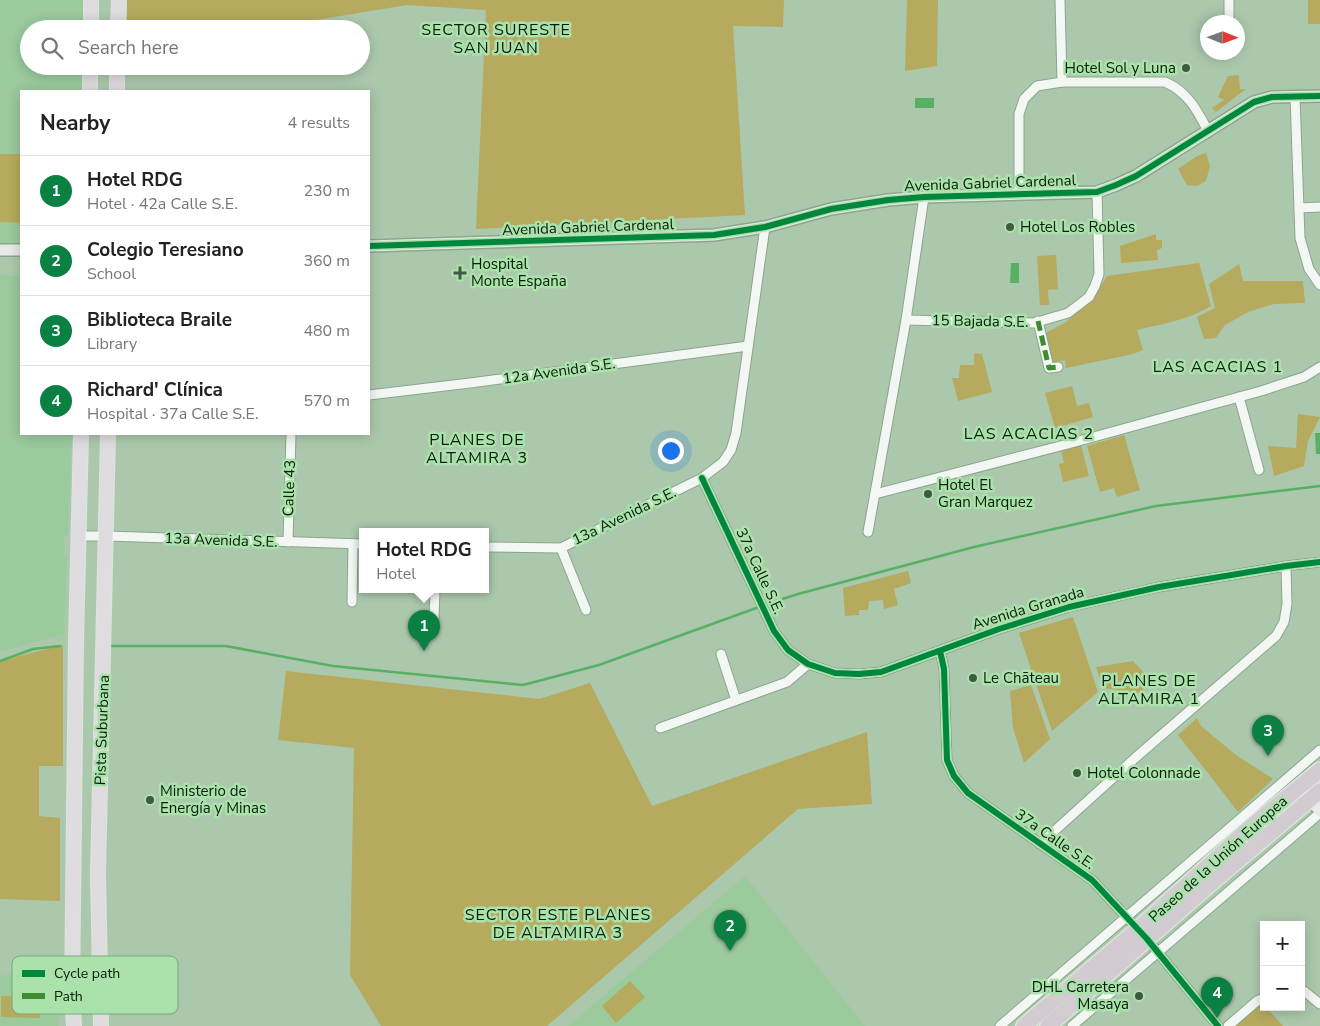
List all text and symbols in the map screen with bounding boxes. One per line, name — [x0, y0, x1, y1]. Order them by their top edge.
north arrow — [1200, 15, 1245, 60]
district label: SECTOR SURESTE SAN JUAN — [421, 19, 571, 59]
search box — [20, 20, 370, 75]
icon: search — [38, 34, 66, 62]
text: Search here — [78, 35, 179, 61]
place label: Hotel Sol y Luna — [1065, 58, 1176, 78]
marker: Hotel Sol y Luna — [1180, 62, 1192, 74]
text: Nearby — [40, 109, 110, 137]
text: 4 results — [288, 112, 350, 134]
text: Hotel RDG — [87, 167, 183, 193]
street label: Avenida Gabriel Cardenal — [904, 170, 1077, 196]
text: 1 — [51, 180, 61, 202]
text: 230 m — [303, 180, 350, 202]
text: Hotel · 42a Calle S.E. — [87, 193, 238, 215]
street label: Avenida Gabriel Cardenal — [502, 214, 675, 240]
place label: Hotel Los Robles — [1020, 217, 1135, 237]
marker: Hotel Los Robles — [1004, 221, 1016, 233]
text: Colegio Teresiano — [87, 237, 244, 263]
text: 2 — [51, 250, 61, 272]
text: 360 m — [303, 250, 350, 272]
place label: Hospital Monte España — [471, 254, 567, 291]
text: School — [87, 263, 136, 285]
marker: Hospital Monte España — [453, 266, 467, 280]
text: Biblioteca Braile — [87, 307, 232, 333]
street label: 15 Bajada S.E. — [931, 310, 1029, 332]
text: 3 — [51, 320, 61, 342]
text: 480 m — [303, 320, 350, 342]
text: Library — [87, 333, 137, 355]
street label: 12a Avenida S.E. — [502, 353, 616, 389]
district label: LAS ACACIAS 1 — [1153, 356, 1283, 378]
text: Richard' Clínica — [87, 377, 223, 403]
text: 4 — [51, 390, 61, 412]
text: 570 m — [303, 390, 350, 412]
text: Hospital · 37a Calle S.E. — [87, 403, 259, 425]
district label: LAS ACACIAS 2 — [964, 423, 1094, 445]
district label: PLANES DE ALTAMIRA 3 — [426, 429, 528, 469]
your location — [658, 438, 684, 464]
street label: Calle 43 — [278, 459, 300, 517]
place label: Hotel El Gran Marquez — [938, 475, 1033, 512]
street label: 13a Avenida S.E. — [569, 482, 679, 550]
marker: Hotel El Gran Marquez — [922, 488, 934, 500]
street label: 37a Calle S.E. — [731, 525, 789, 617]
street label: 13a Avenida S.E. — [164, 528, 278, 552]
popup — [359, 528, 489, 593]
text: Hotel RDG — [376, 537, 472, 563]
text: Hotel — [376, 563, 416, 585]
street label: Avenida Granada — [970, 581, 1086, 635]
pin: 1 — [408, 610, 440, 651]
place label: Le Chãteau — [983, 668, 1059, 688]
district label: PLANES DE ALTAMIRA 1 — [1098, 670, 1200, 710]
marker: Le Chãteau — [967, 672, 979, 684]
street label: Pista Suburbana — [90, 674, 114, 786]
pin: 3 — [1252, 715, 1284, 756]
place label: Hotel Colonnade — [1087, 763, 1200, 783]
marker: Hotel Colonnade — [1071, 767, 1083, 779]
place label: Ministerio de Energía y Minas — [160, 781, 266, 818]
street label: Paseo de la Unión Europea — [1144, 791, 1292, 927]
marker: Ministerio de Energía y Minas — [144, 794, 156, 806]
street label: 37a Calle S.E. — [1011, 804, 1099, 874]
district label: SECTOR ESTE PLANES DE ALTAMIRA 3 — [465, 904, 651, 944]
pin: 2 — [714, 910, 746, 951]
map controls — [1260, 921, 1305, 1011]
button: + — [1260, 921, 1305, 966]
legend — [12, 956, 178, 1014]
text: Cycle path — [54, 964, 120, 983]
button: − — [1260, 966, 1305, 1011]
place label: DHL Carretera Masaya — [1032, 977, 1129, 1014]
pin: 4 — [1201, 977, 1233, 1018]
text: Path — [54, 987, 83, 1006]
marker: DHL Carretera Masaya — [1133, 990, 1145, 1002]

